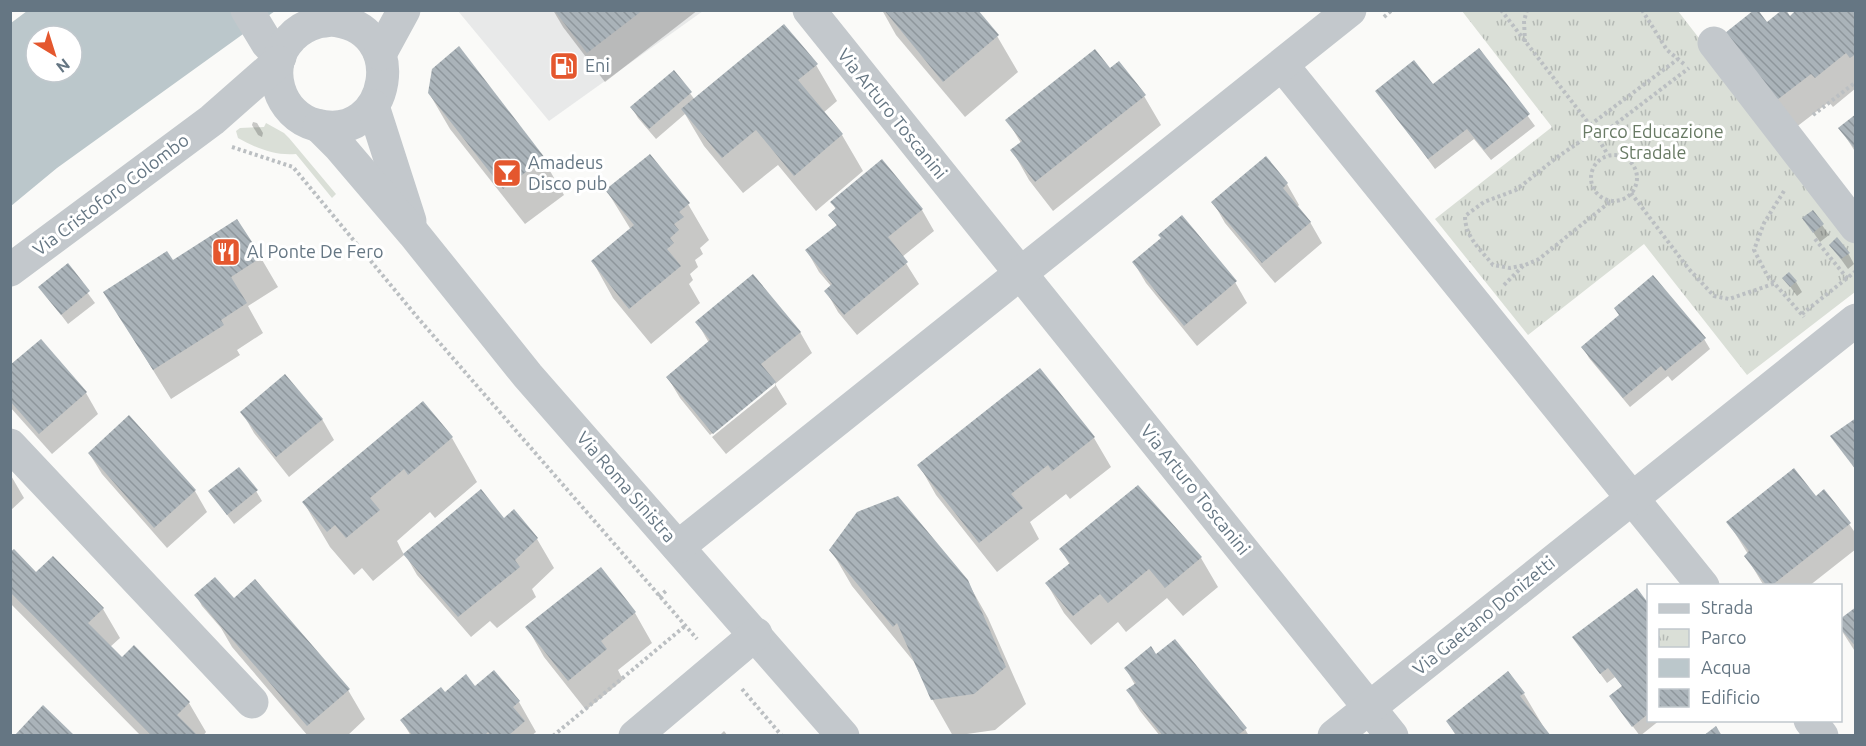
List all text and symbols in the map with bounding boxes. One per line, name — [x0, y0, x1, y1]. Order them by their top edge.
north arrow — [24, 24, 84, 84]
street label: Via Arturo Toscanini — [834, 44, 951, 182]
fuel station icon: Eni — [548, 50, 580, 82]
text: N — [53, 55, 73, 77]
place label: Eni — [585, 55, 610, 75]
park label: Parco Educazione Stradale — [1582, 121, 1724, 162]
street label: Via Cristoforo Colombo — [29, 129, 192, 259]
place label: Amadeus Disco pub — [528, 152, 607, 193]
bar icon: Amadeus Disco pub — [491, 157, 523, 189]
restaurant icon: Al Ponte De Fero — [210, 236, 242, 268]
place label: Al Ponte De Fero — [247, 241, 384, 261]
street label: Via Arturo Toscanini — [1137, 420, 1254, 558]
street label: Via Roma Sinistra — [573, 427, 680, 546]
street label: Via Gaetano Donizetti — [1408, 552, 1558, 679]
legend — [1647, 584, 1842, 722]
text: Strada — [1701, 597, 1753, 617]
text: Parco — [1701, 627, 1747, 647]
text: Acqua — [1701, 657, 1751, 677]
text: Edificio — [1701, 687, 1760, 707]

